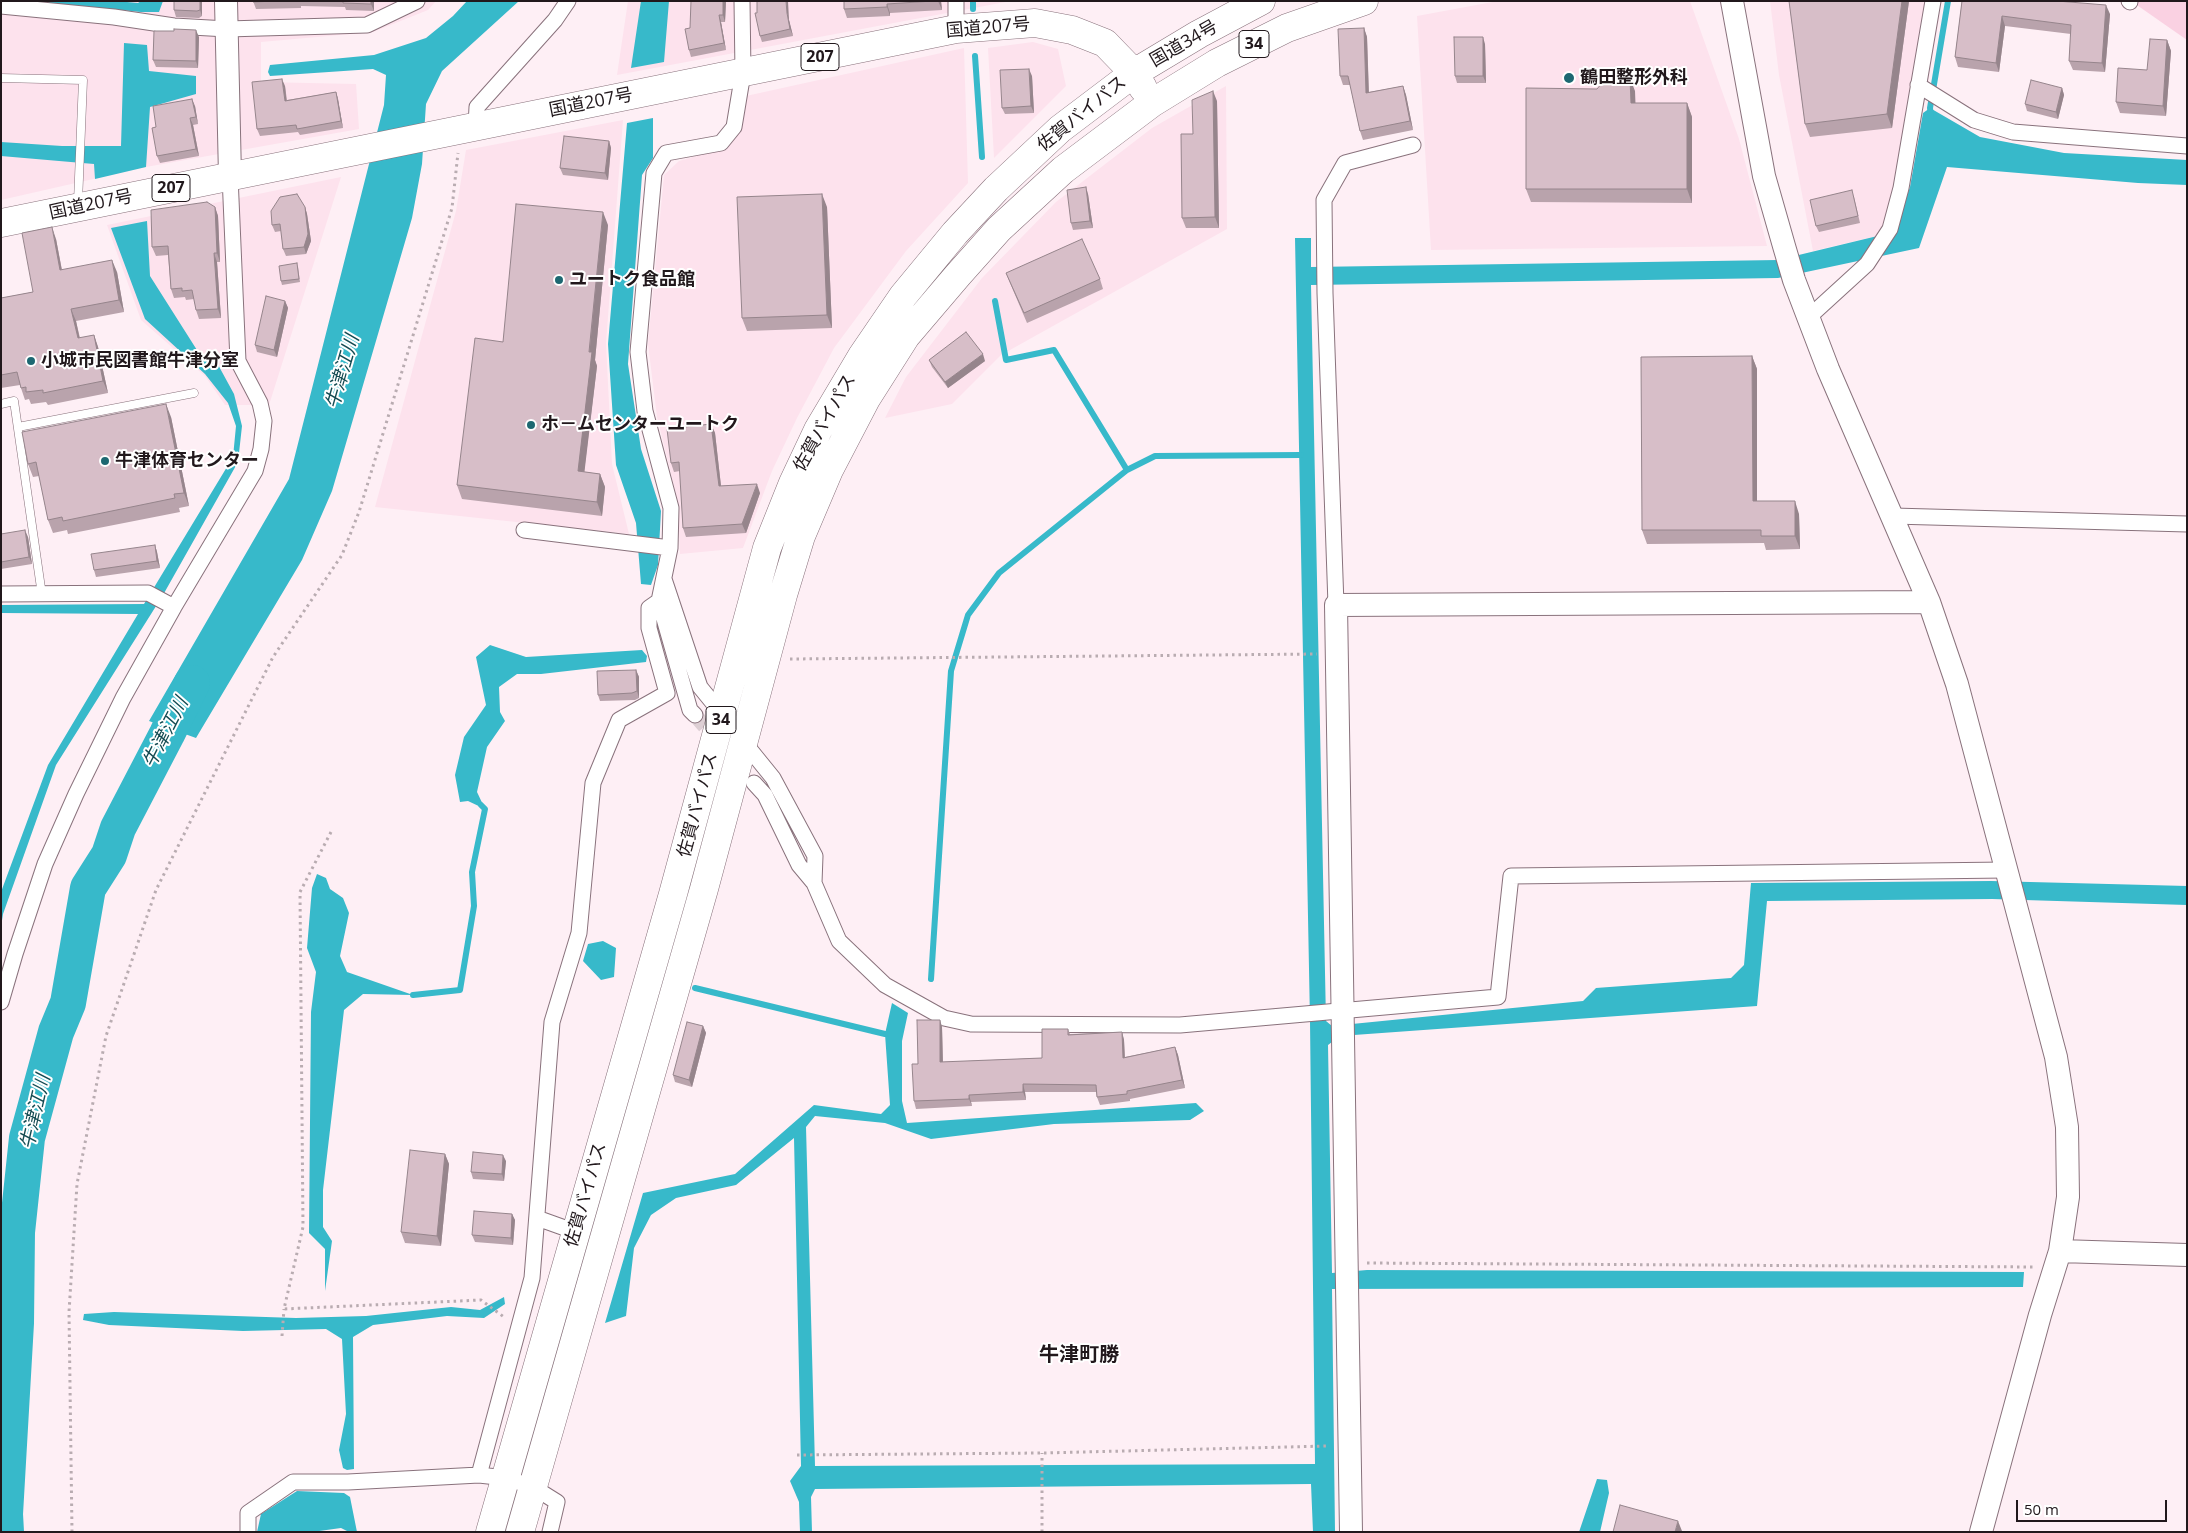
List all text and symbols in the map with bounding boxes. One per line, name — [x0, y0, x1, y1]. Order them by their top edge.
street label: 国道207号 — [945, 14, 1031, 42]
street label: 国道34号 — [1146, 16, 1222, 72]
road number: 34 — [1239, 31, 1269, 58]
road number: 207 — [801, 44, 839, 70]
place label: 鶴田整形外科 — [1580, 67, 1688, 89]
marker: 鶴田整形外科 — [1562, 71, 1576, 85]
street label: 佐賀バイパス — [1033, 72, 1131, 156]
street label: 国道207号 — [547, 84, 635, 122]
road number: 207 — [152, 174, 190, 202]
street label: 国道207号 — [47, 186, 135, 224]
place label: ユートク食品館 — [569, 269, 695, 291]
marker: ユートク食品館 — [553, 274, 565, 286]
water label: 牛津江川 — [322, 332, 364, 412]
place label: 小城市民図書館牛津分室 — [41, 350, 239, 372]
marker: 小城市民図書館牛津分室 — [25, 355, 37, 367]
street label: 佐賀バイパス — [789, 371, 861, 475]
place label: ホ－ムセンターユートク — [541, 414, 739, 436]
marker: ホ－ムセンターユートク — [525, 419, 537, 431]
place label: 牛津体育センター — [115, 450, 259, 472]
marker: 牛津体育センター — [99, 455, 111, 467]
water label: 牛津江川 — [139, 694, 193, 772]
road number: 34 — [706, 706, 736, 734]
street label: 佐賀バイパス — [674, 750, 722, 860]
water label: 牛津江川 — [16, 1072, 56, 1152]
street label: 佐賀バイパス — [561, 1140, 611, 1250]
district label: 牛津町勝 — [1039, 1343, 1119, 1367]
scale bar — [2018, 1490, 2169, 1522]
text: 50 m — [2024, 1499, 2059, 1519]

